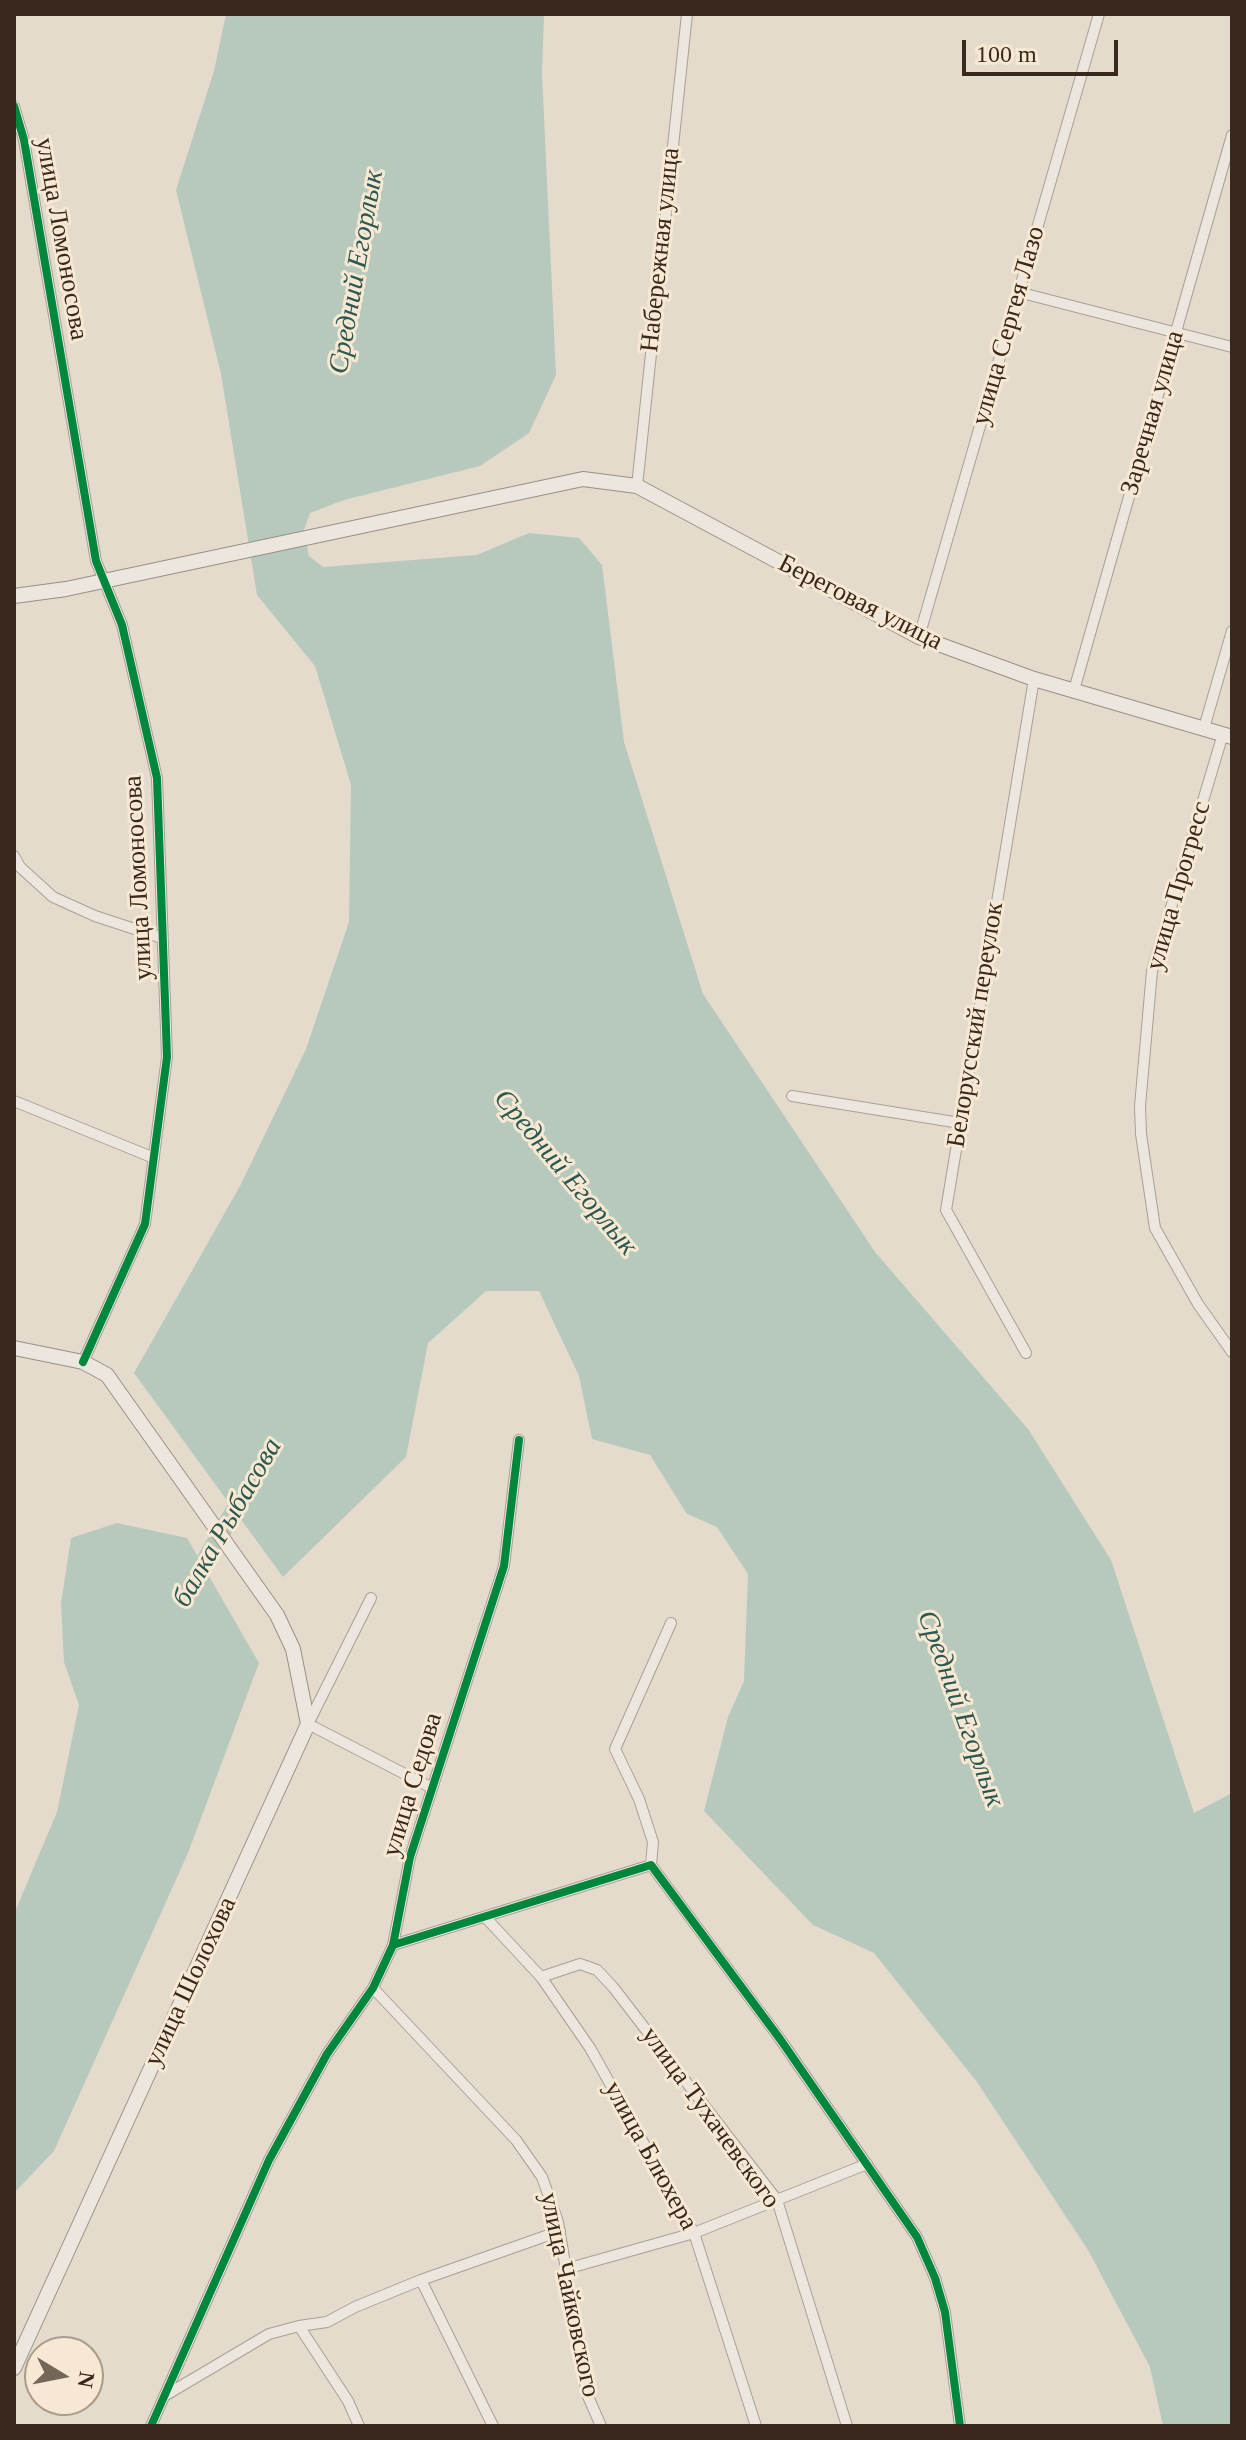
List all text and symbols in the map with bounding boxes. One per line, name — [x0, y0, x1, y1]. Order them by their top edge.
scale bar — [966, 24, 1122, 74]
text: 100 m — [976, 41, 1037, 67]
street label: улица Ломоносова — [28, 135, 94, 343]
street label: Набережная улица — [635, 146, 687, 354]
water label: Средний Егорлык — [323, 167, 391, 377]
street label: улица Сергея Лазо — [966, 223, 1052, 429]
street label: Заречная улица — [1115, 327, 1191, 499]
street label: Береговая улица — [773, 548, 947, 658]
street label: улица Ломоносова — [118, 775, 160, 981]
street label: улица Прогресс — [1140, 798, 1218, 974]
street label: Белорусский переулок — [941, 900, 1011, 1150]
water label: Средний Егорлык — [486, 1083, 644, 1263]
water label: балка Рыбасова — [166, 1433, 290, 1613]
water label: Средний Егорлык — [909, 1606, 1011, 1812]
street label: улица Седова — [376, 1709, 450, 1861]
street label: улица Шолохова — [138, 1892, 244, 2072]
street label: улица Тухачевского — [634, 2021, 786, 2215]
street label: улица Блюхера — [596, 2076, 704, 2236]
street label: улица Чайковского — [532, 2190, 606, 2400]
north arrow — [24, 2336, 104, 2416]
text: N — [72, 2370, 100, 2390]

